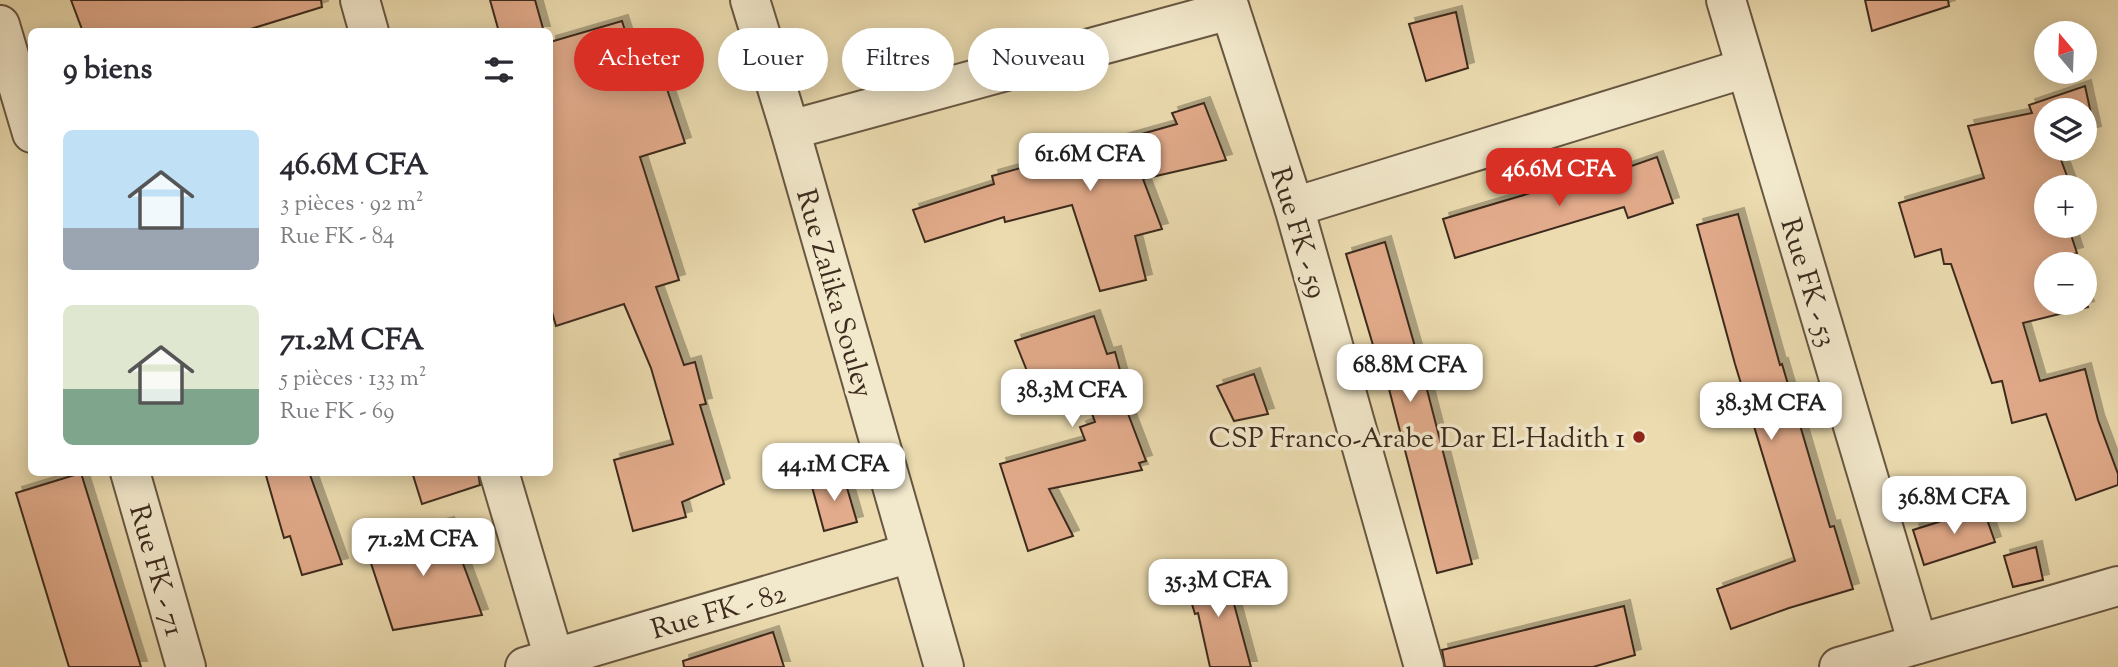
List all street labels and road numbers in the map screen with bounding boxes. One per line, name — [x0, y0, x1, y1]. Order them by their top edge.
street label: Rue FK - 59 — [1258, 163, 1336, 303]
street label: Rue Zalika Souley — [784, 185, 882, 403]
street label: Rue FK - 53 — [1769, 214, 1846, 352]
street label: Rue FK - 71 — [117, 500, 193, 641]
street label: Rue FK - 82 — [647, 575, 791, 651]

